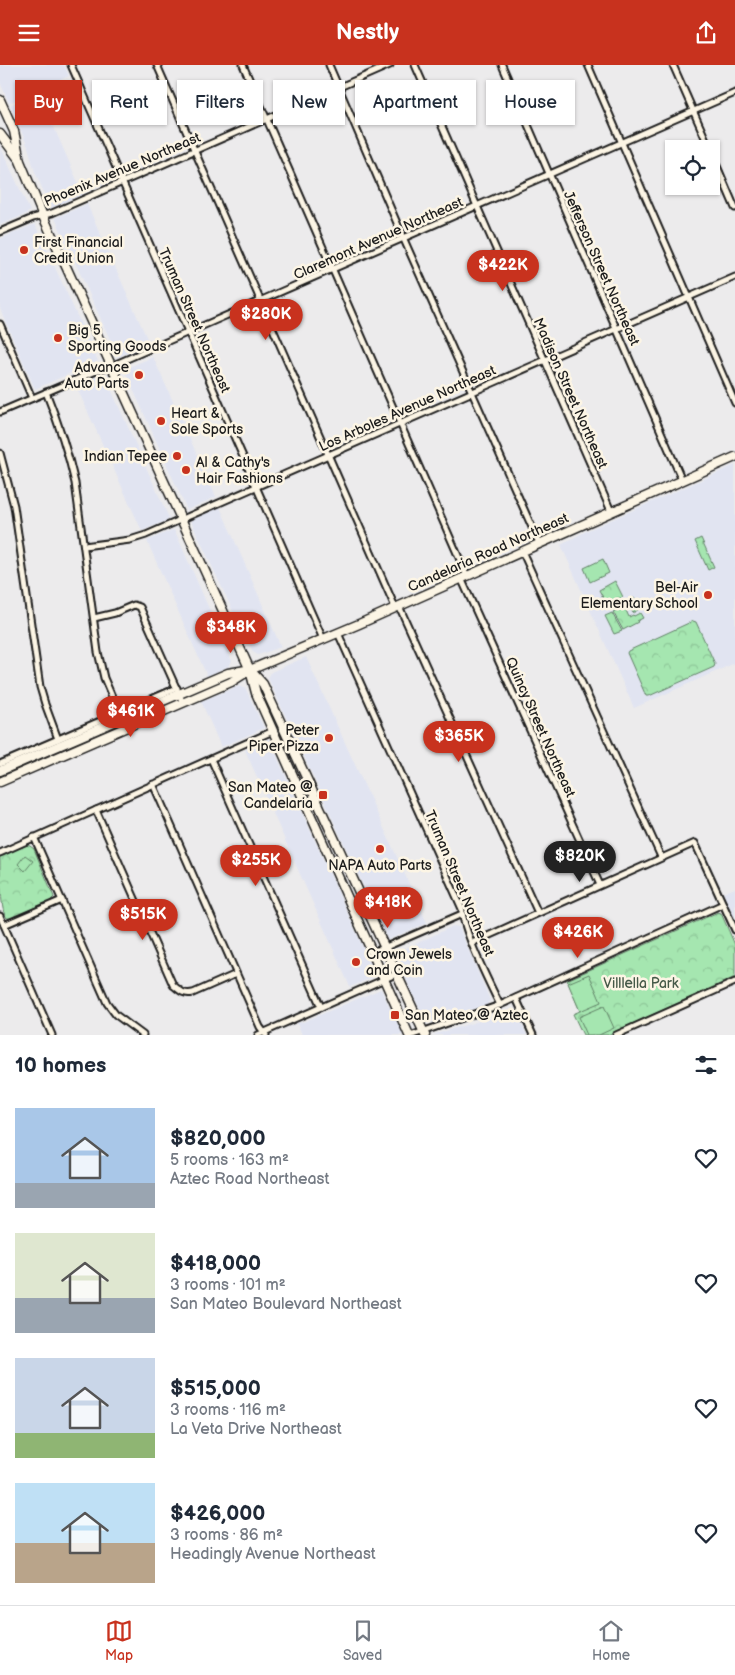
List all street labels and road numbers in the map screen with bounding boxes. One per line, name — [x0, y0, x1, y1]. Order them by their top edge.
street label: Phoenix Avenue Northeast — [41, 128, 204, 210]
street label: Jefferson Street Northeast — [560, 188, 644, 349]
street label: Claremont Avenue Northeast — [291, 193, 466, 284]
street label: Truman Street Northeast — [155, 245, 234, 396]
street label: Madison Street Northeast — [530, 315, 612, 472]
street label: Los Arboles Avenue Northeast — [316, 361, 499, 455]
street label: Candelaria Road Northeast — [405, 509, 572, 596]
street label: Quincy Street Northeast — [502, 655, 579, 801]
street label: Truman Street Northeast — [421, 808, 498, 959]

